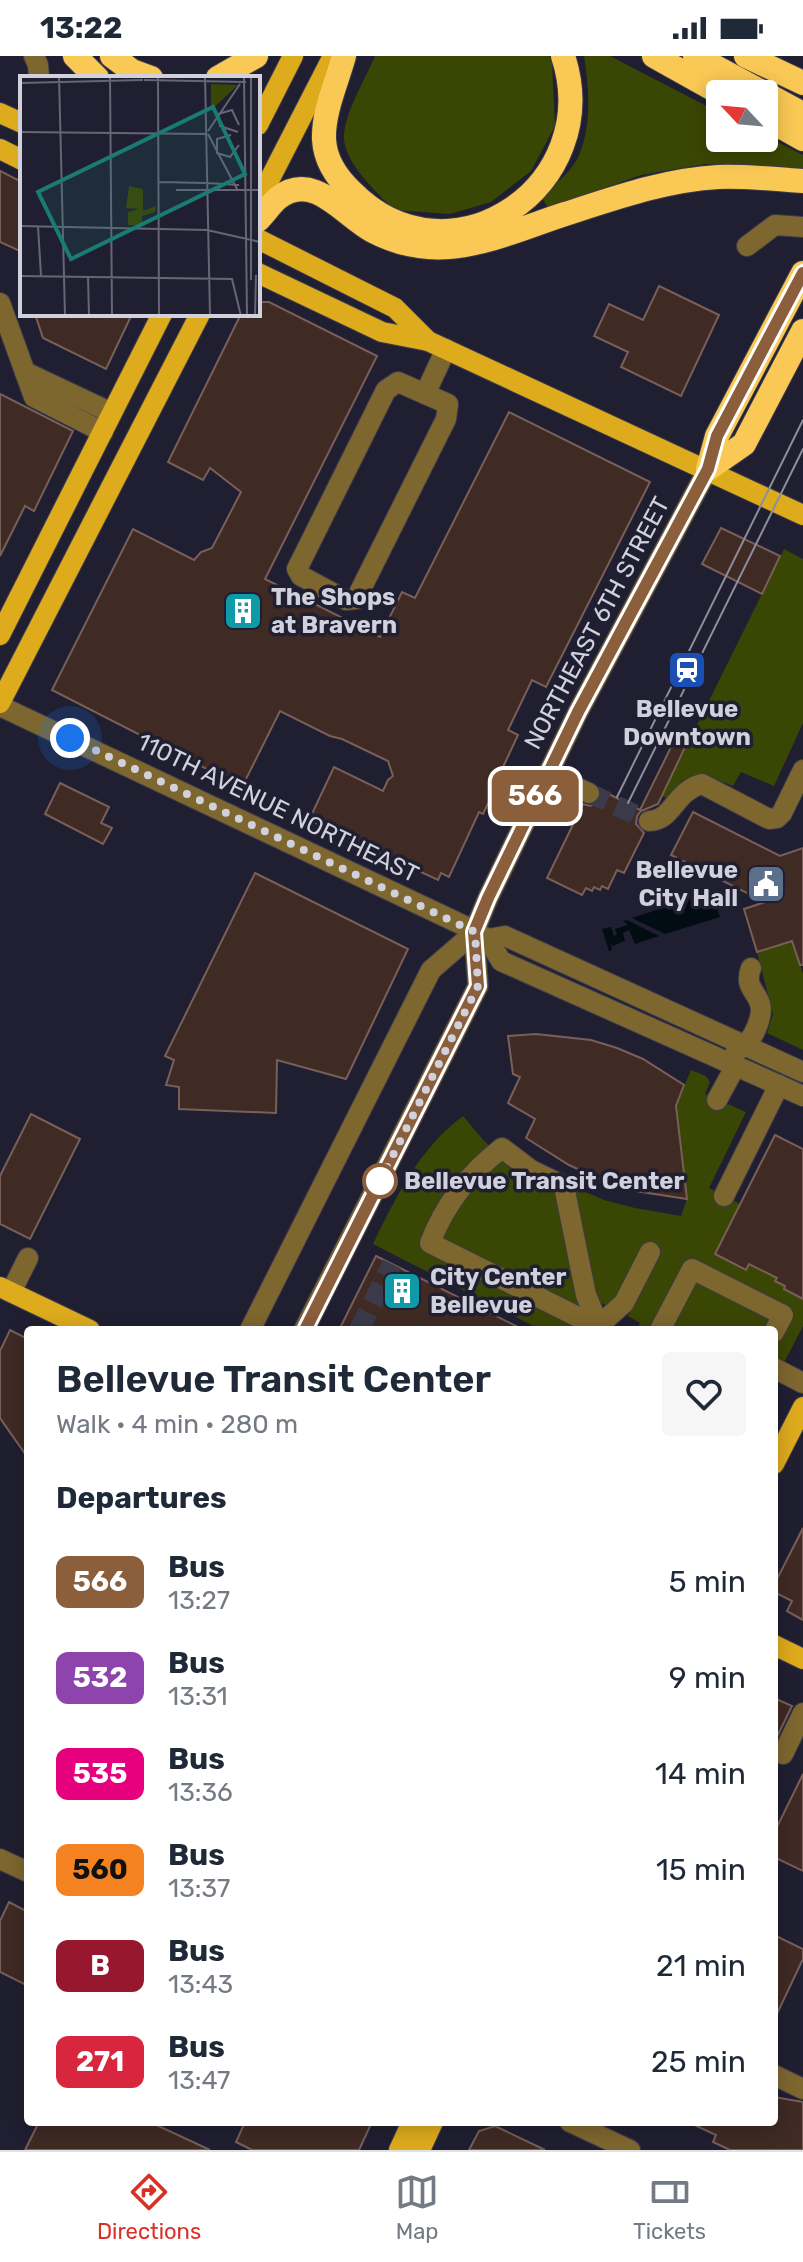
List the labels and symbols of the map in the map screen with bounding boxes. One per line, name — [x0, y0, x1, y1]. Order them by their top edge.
inset map — [20, 76, 260, 316]
north arrow — [706, 80, 778, 152]
street label: NORTHEAST 6TH STREET — [519, 492, 675, 754]
place label: The Shops at Bravern — [271, 583, 397, 639]
building icon: The Shops at Bravern — [222, 590, 264, 632]
station icon: Bellevue Downtown — [666, 649, 708, 691]
place label: Bellevue Downtown — [623, 695, 751, 751]
your location — [50, 718, 90, 758]
street label: 110TH AVENUE NORTHEAST — [133, 728, 423, 888]
line badge: 566 — [489, 770, 581, 822]
place label: Bellevue City Hall — [635, 856, 738, 912]
public building icon: Bellevue City Hall — [745, 863, 787, 905]
marker: Bellevue Transit Center — [363, 1164, 397, 1198]
place label: Bellevue Transit Center — [404, 1167, 685, 1195]
place label: City Center Bellevue — [430, 1263, 567, 1319]
building icon: City Center Bellevue — [381, 1270, 423, 1312]

